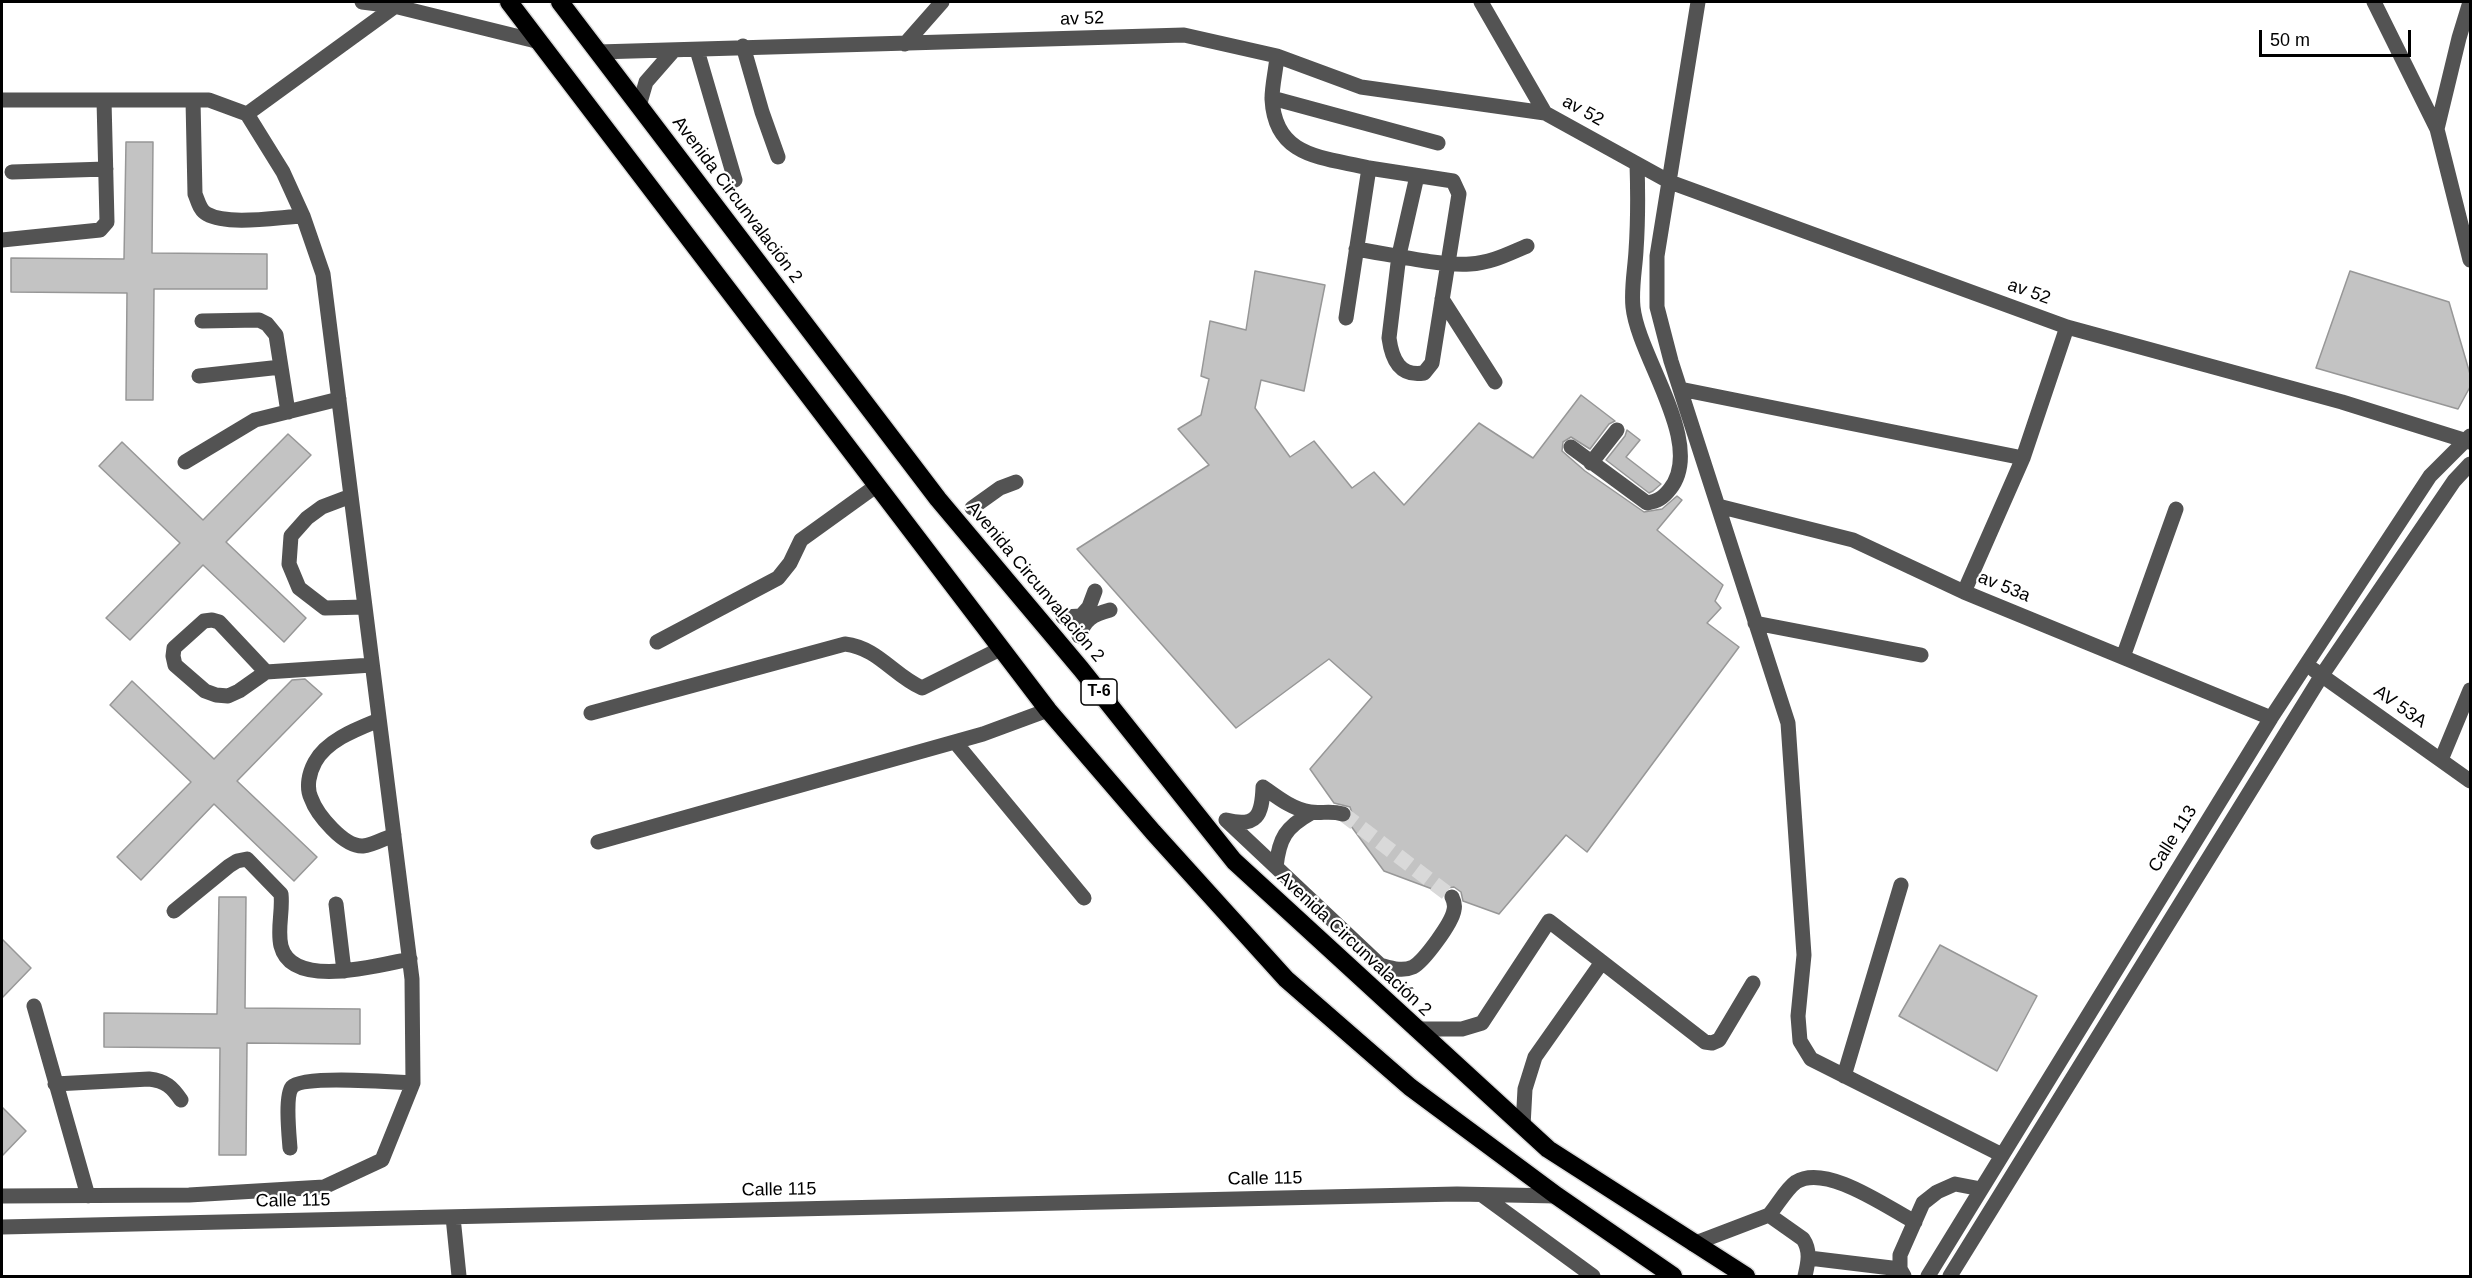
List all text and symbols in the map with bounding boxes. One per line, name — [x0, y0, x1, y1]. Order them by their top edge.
street label: av 52 — [1060, 7, 1104, 31]
scale bar — [2262, 18, 2414, 56]
text: 50 m — [2270, 30, 2310, 50]
street label: av 52 — [1559, 91, 1607, 131]
street label: Avenida Circunvalación 2 — [667, 113, 807, 287]
street label: av 52 — [2005, 274, 2053, 310]
street label: Avenida Circunvalación 2 — [962, 497, 1108, 667]
street label: av 53a — [1975, 567, 2033, 607]
road number: T-6 — [1081, 679, 1117, 705]
street label: AV 53A — [2369, 681, 2431, 733]
street label: Calle 113 — [2144, 802, 2202, 876]
street label: Avenida Circunvalación 2 — [1272, 867, 1436, 1021]
street label: Calle 115 — [1227, 1168, 1303, 1190]
street label: Calle 115 — [741, 1179, 817, 1201]
street label: Calle 115 — [255, 1190, 331, 1212]

